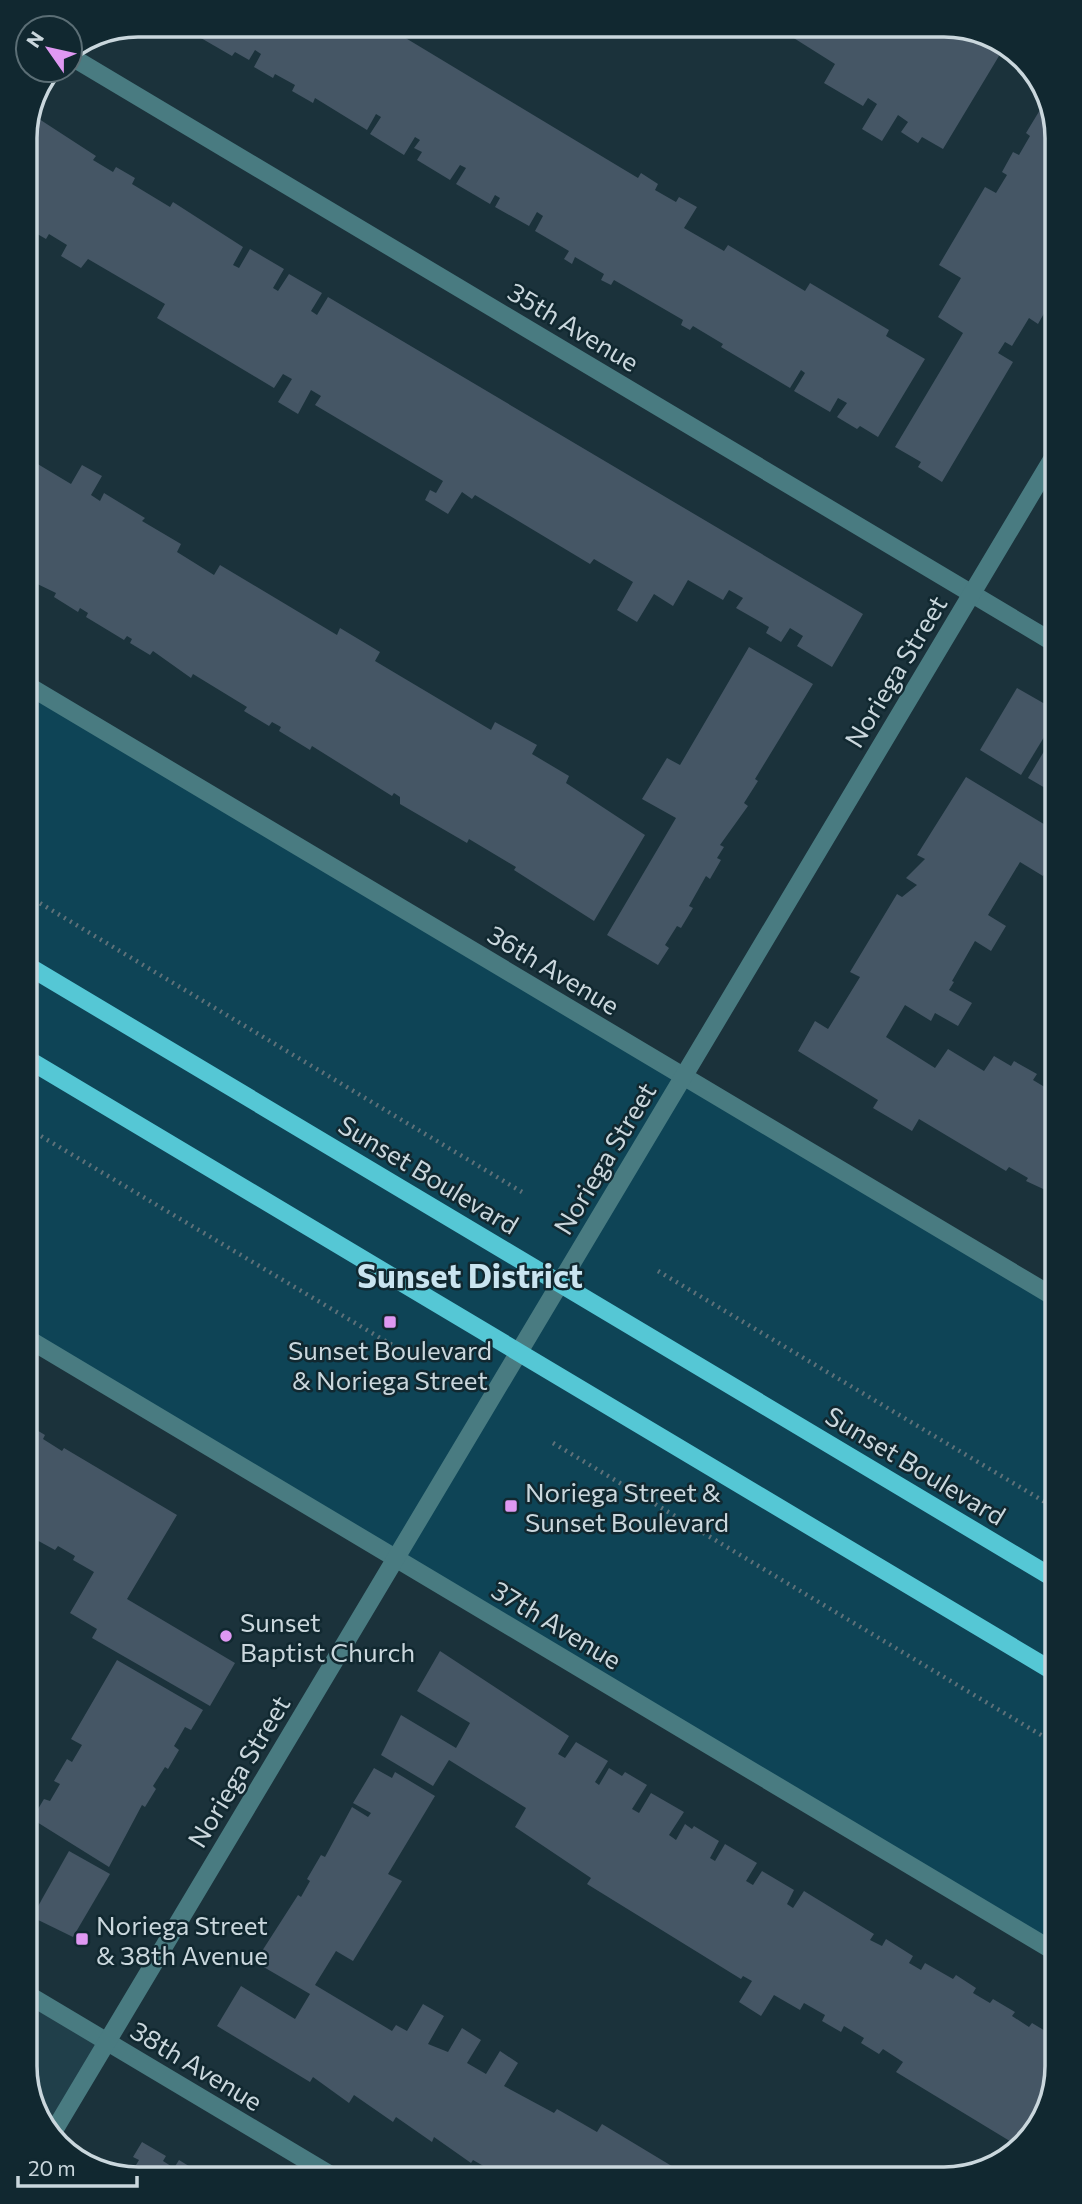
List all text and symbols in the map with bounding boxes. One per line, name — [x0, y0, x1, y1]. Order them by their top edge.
north arrow — [14, 14, 84, 84]
text: N — [21, 27, 48, 52]
street label: 35th Avenue — [503, 275, 645, 377]
street label: Noriega Street — [837, 589, 953, 753]
street label: 36th Avenue — [483, 918, 625, 1020]
street label: Noriega Street — [546, 1076, 662, 1240]
street label: Sunset Boulevard — [334, 1108, 524, 1240]
district label: Sunset District — [357, 1254, 583, 1295]
marker: Sunset Boulevard & Noriega Street — [382, 1314, 398, 1330]
place label: Sunset Boulevard & Noriega Street — [288, 1334, 492, 1395]
street label: Sunset Boulevard — [821, 1399, 1011, 1531]
place label: Noriega Street & Sunset Boulevard — [525, 1476, 729, 1537]
marker: Noriega Street & Sunset Boulevard — [503, 1498, 519, 1514]
street label: 37th Avenue — [487, 1573, 627, 1675]
place label: Sunset Baptist Church — [240, 1606, 415, 1667]
marker: Sunset Baptist Church — [218, 1628, 234, 1644]
street label: Noriega Street — [180, 1689, 296, 1853]
place label: Noriega Street & 38th Avenue — [96, 1909, 268, 1970]
marker: Noriega Street & 38th Avenue — [74, 1931, 90, 1947]
street label: 38th Avenue — [126, 2014, 268, 2116]
scale bar — [18, 2144, 136, 2188]
text: 20 m — [28, 2155, 76, 2180]

